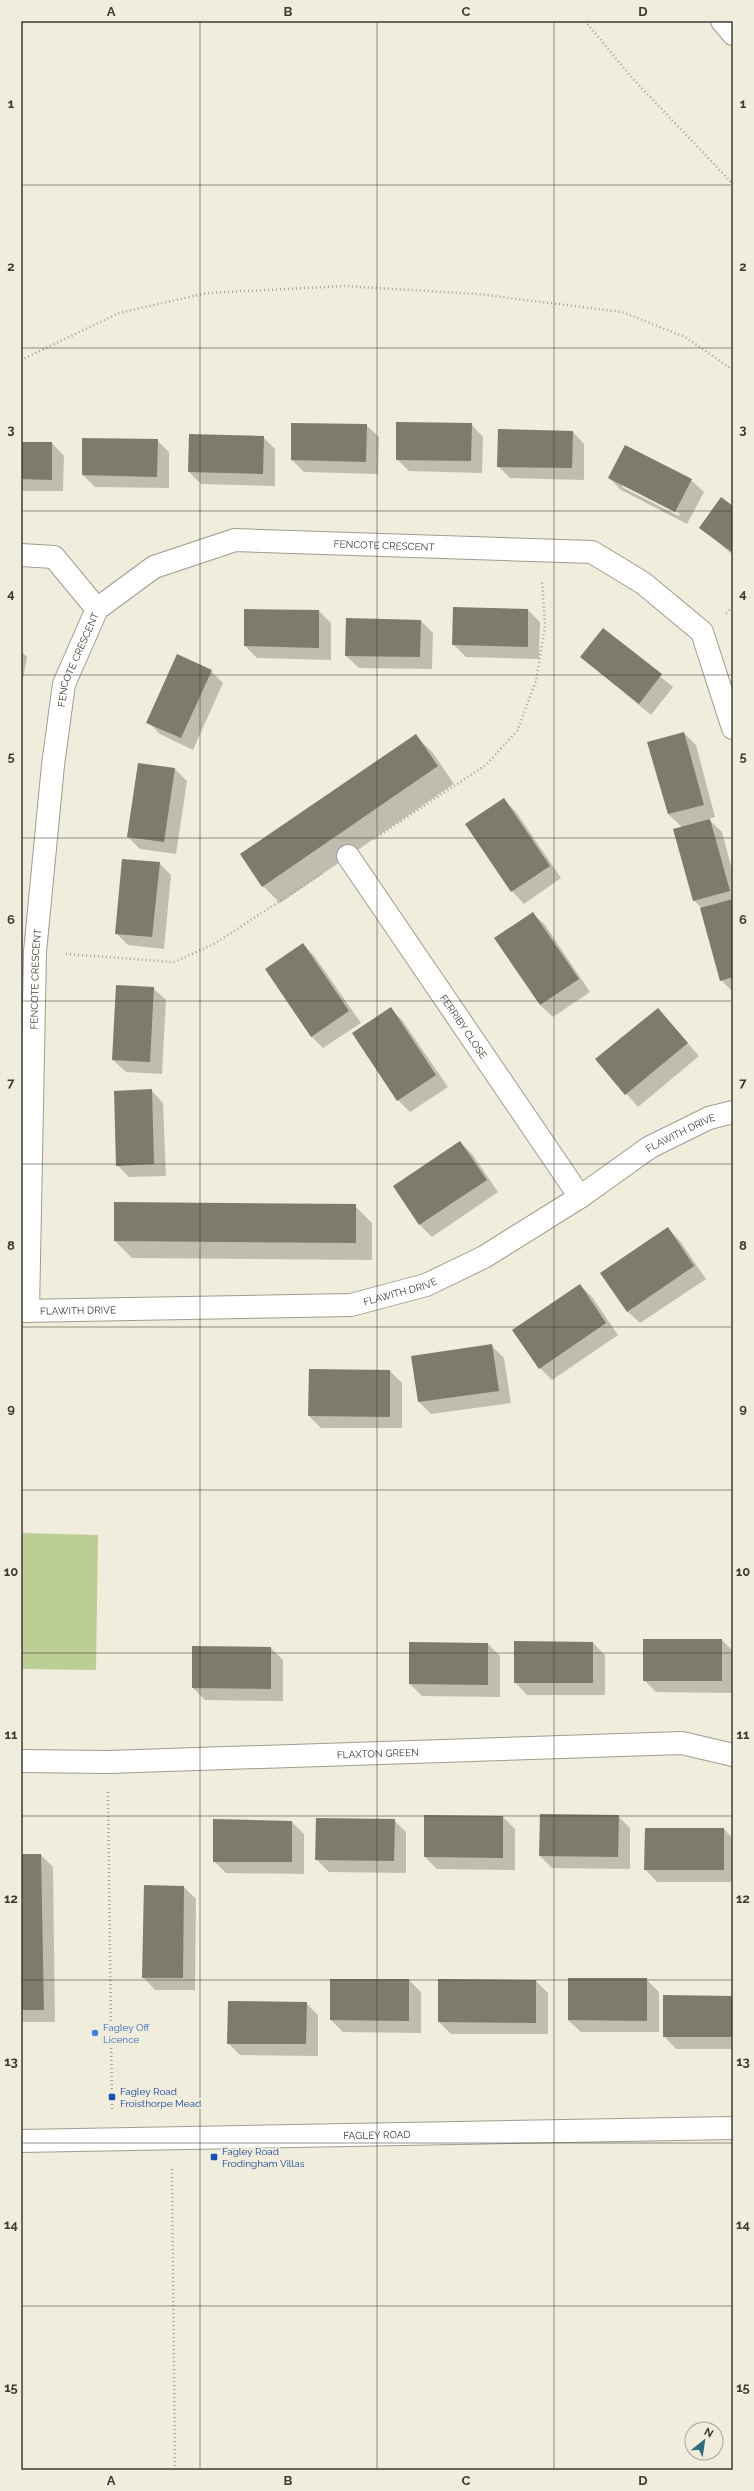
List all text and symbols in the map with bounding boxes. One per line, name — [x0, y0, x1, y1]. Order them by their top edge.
text: A — [107, 4, 116, 19]
text: B — [284, 4, 293, 19]
text: C — [462, 4, 471, 19]
text: D — [638, 4, 648, 19]
text: 1 — [8, 96, 15, 111]
text: 1 — [740, 96, 747, 111]
text: 2 — [7, 259, 15, 274]
text: 2 — [739, 259, 747, 274]
text: 3 — [7, 422, 15, 437]
text: 3 — [739, 422, 747, 437]
street label: FENCOTE CRESCENT — [333, 538, 435, 553]
text: 4 — [7, 586, 15, 601]
text: 4 — [739, 586, 747, 601]
street label: FENCOTE CRESCENT — [56, 611, 101, 708]
text: 5 — [7, 749, 15, 764]
text: 5 — [739, 749, 747, 764]
text: 6 — [7, 912, 15, 927]
text: 6 — [739, 912, 747, 927]
street label: FENCOTE CRESCENT — [28, 928, 43, 1030]
street label: FERRIBY CLOSE — [438, 993, 489, 1061]
text: 7 — [7, 1075, 15, 1090]
text: 7 — [739, 1075, 747, 1090]
street label: FLAWITH DRIVE — [644, 1112, 716, 1154]
text: 8 — [7, 1238, 15, 1253]
text: 8 — [739, 1238, 747, 1253]
street label: FLAWITH DRIVE — [362, 1276, 439, 1307]
street label: FLAWITH DRIVE — [40, 1304, 116, 1317]
text: 9 — [7, 1401, 15, 1416]
text: 9 — [739, 1401, 747, 1416]
text: 10 — [4, 1564, 18, 1579]
text: 10 — [736, 1564, 750, 1579]
text: 11 — [5, 1727, 18, 1742]
text: 11 — [737, 1727, 750, 1742]
street label: FLAXTON GREEN — [337, 1747, 419, 1760]
text: 12 — [4, 1891, 18, 1906]
text: 12 — [736, 1891, 750, 1906]
place label: Fagley Off Licence — [103, 2022, 150, 2045]
marker: Fagley Off Licence — [90, 2028, 100, 2038]
text: 13 — [4, 2054, 18, 2069]
text: 13 — [736, 2054, 750, 2069]
place label: Fagley Road Froisthorpe Mead — [120, 2086, 201, 2109]
marker: Fagley Road Froisthorpe Mead — [107, 2092, 117, 2102]
street label: FAGLEY ROAD — [343, 2129, 411, 2141]
place label: Fagley Road Frodingham Villas — [222, 2146, 305, 2169]
marker: Fagley Road Frodingham Villas — [209, 2152, 219, 2162]
text: 14 — [4, 2217, 18, 2232]
text: 14 — [736, 2217, 750, 2232]
text: 15 — [4, 2380, 18, 2395]
text: 15 — [736, 2380, 750, 2395]
north arrow — [684, 2421, 724, 2461]
text: N — [702, 2425, 716, 2441]
text: A — [107, 2473, 116, 2488]
text: B — [284, 2473, 293, 2488]
text: C — [462, 2473, 471, 2488]
text: D — [638, 2473, 648, 2488]

